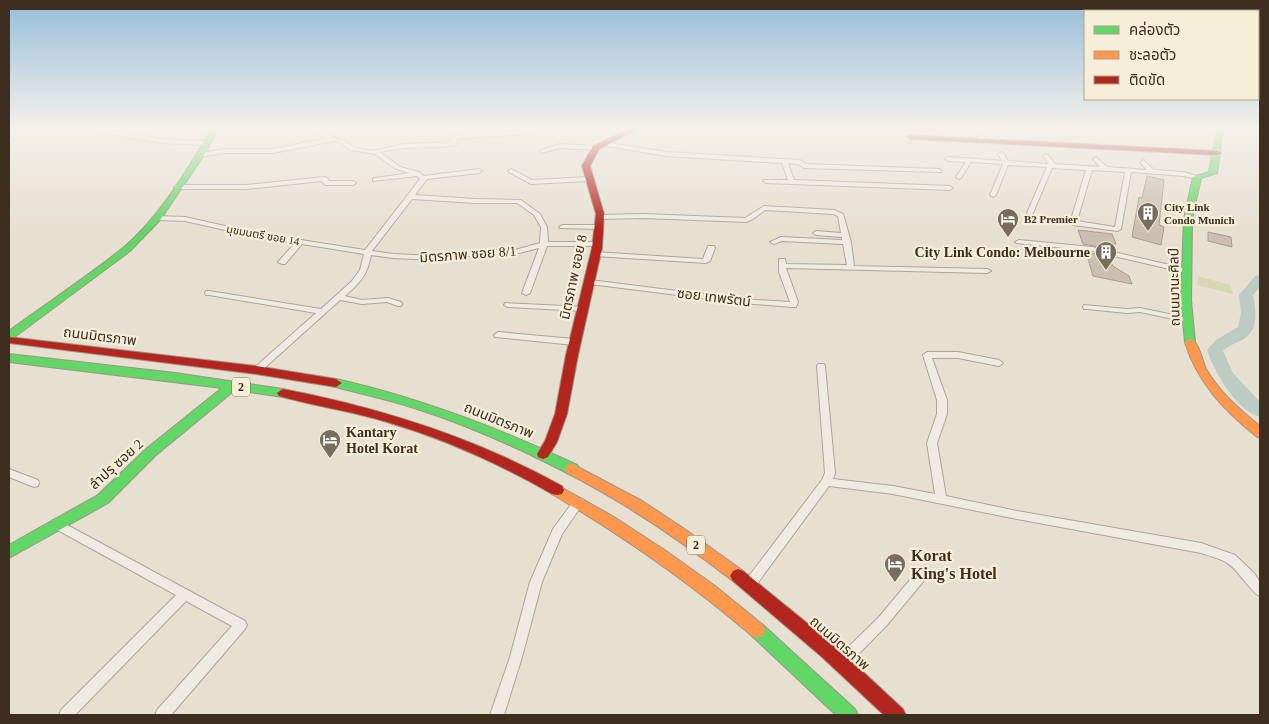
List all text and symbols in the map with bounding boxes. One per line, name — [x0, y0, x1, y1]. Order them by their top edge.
legend — [1084, 10, 1259, 100]
text: คล่องตัว — [1129, 21, 1180, 38]
text: ชะลอตัว — [1129, 47, 1176, 63]
text: ติดขัด — [1129, 72, 1165, 88]
building icon: City Link Condo Munich — [1136, 201, 1160, 232]
place label: City Link Condo Munich — [1164, 201, 1235, 226]
hotel icon: B2 Premier — [996, 207, 1020, 238]
place label: B2 Premier — [1024, 213, 1078, 225]
street label: มุขมนตรี ซอย 14 — [225, 223, 301, 248]
street label: มิตรภาพ ซอย 8 — [557, 233, 590, 321]
building icon: City Link Condo: Melbourne — [1094, 240, 1118, 271]
street label: มิตรภาพ ซอย 8/1 — [419, 244, 517, 265]
place label: City Link Condo: Melbourne — [915, 245, 1090, 260]
street label: ถนนมานะศิลป์ — [1166, 248, 1183, 326]
street label: ซอย เทพรัตน์ — [676, 286, 752, 309]
street label: ถนนมิตรภาพ — [62, 325, 138, 348]
road number: 2 — [232, 378, 250, 397]
street label: ถนนมิตรภาพ — [462, 400, 536, 441]
place label: Kantary Hotel Korat — [346, 425, 418, 456]
hotel icon: Kantary Hotel Korat — [318, 428, 342, 459]
street label: ลำปรุ ซอย 2 — [86, 436, 147, 493]
road number: 2 — [687, 536, 705, 554]
place label: Korat King's Hotel — [911, 547, 997, 583]
hotel icon: Korat King's Hotel — [883, 552, 907, 583]
street label: ถนนมิตรภาพ — [807, 614, 873, 673]

